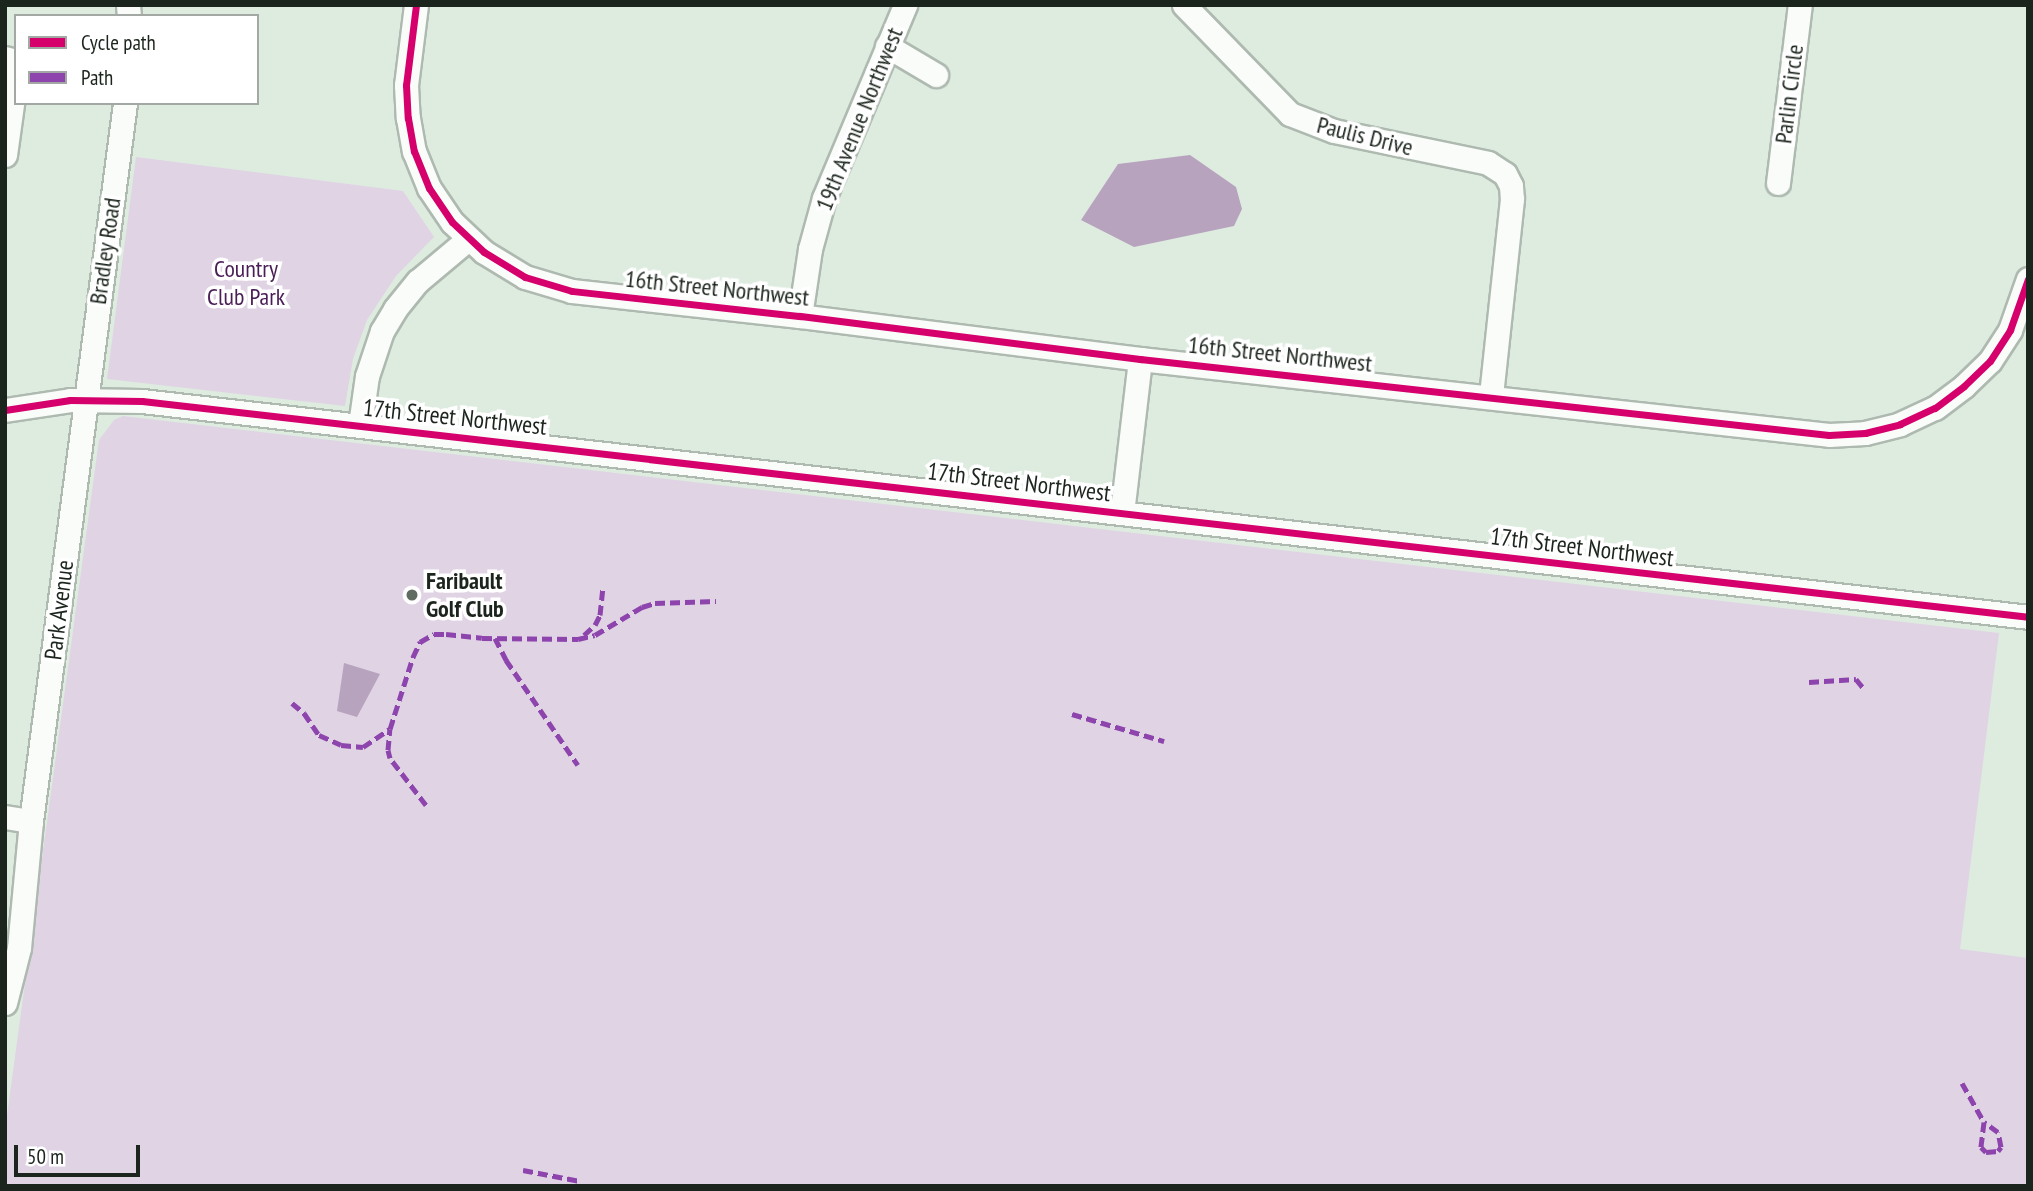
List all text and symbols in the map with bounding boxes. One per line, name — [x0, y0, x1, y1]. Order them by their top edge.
legend — [14, 14, 259, 105]
street label: 19th Avenue Northwest — [809, 23, 909, 215]
text: Cycle path — [81, 29, 156, 56]
street label: Parlin Circle — [1769, 43, 1809, 145]
text: Path — [81, 64, 113, 91]
street label: Paulis Drive — [1314, 110, 1416, 162]
street label: Bradley Road — [83, 196, 127, 306]
park label: Country Club Park — [207, 255, 285, 311]
street label: 16th Street Northwest — [624, 264, 810, 312]
street label: 16th Street Northwest — [1187, 330, 1373, 378]
street label: 17th Street Northwest — [362, 393, 548, 441]
street label: 17th Street Northwest — [926, 456, 1112, 508]
street label: 17th Street Northwest — [1489, 521, 1675, 573]
street label: Park Avenue — [39, 558, 79, 662]
place label: Faribault Golf Club — [426, 567, 504, 623]
marker: Faribault Golf Club — [404, 587, 420, 603]
scale bar — [18, 1132, 144, 1176]
text: 50 m — [27, 1143, 64, 1170]

